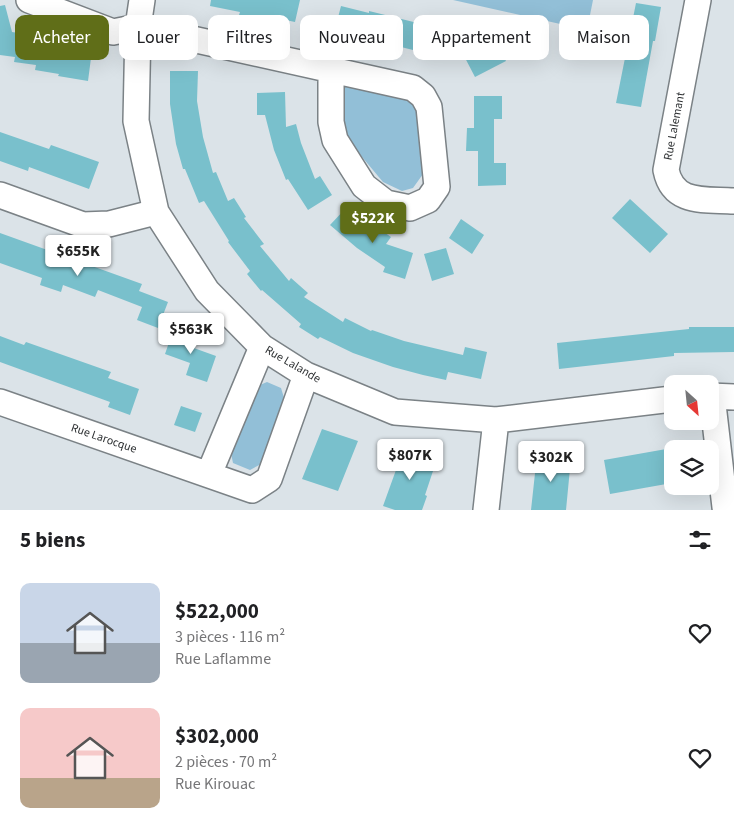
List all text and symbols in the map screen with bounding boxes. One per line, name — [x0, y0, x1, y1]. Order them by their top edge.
chip: Acheter — [15, 15, 109, 60]
chip: Louer — [119, 15, 198, 60]
chip: Filtres — [208, 15, 290, 60]
chip: Nouveau — [300, 15, 403, 60]
chip: Appartement — [413, 15, 549, 60]
chip: Maison — [559, 15, 649, 60]
street label: Rue Lalemant — [660, 91, 689, 162]
pin: $522K — [338, 202, 408, 244]
text: $522K — [351, 207, 395, 229]
pin: $655K — [43, 234, 113, 277]
text: $655K — [56, 240, 100, 262]
pin: $563K — [156, 312, 226, 355]
text: $563K — [169, 318, 213, 340]
street label: Rue Lalande — [262, 342, 324, 387]
north arrow — [664, 375, 719, 430]
map controls — [664, 375, 719, 495]
street label: Rue Larocque — [69, 419, 139, 458]
pin: $807K — [375, 438, 445, 481]
pin: $302K — [516, 440, 586, 483]
button: layers — [664, 440, 719, 495]
text: $807K — [388, 444, 432, 466]
text: $302K — [529, 446, 573, 468]
text: 5 biens — [20, 525, 85, 555]
icon: filters — [686, 526, 714, 554]
text: $522,000 — [175, 596, 259, 626]
icon: home — [60, 603, 120, 663]
icon: heart — [686, 619, 714, 647]
text: 3 pièces · 116 m² — [175, 626, 285, 648]
text: Rue Laflamme — [175, 648, 271, 670]
text: $302,000 — [175, 721, 259, 751]
icon: home — [60, 728, 120, 788]
icon: heart — [686, 744, 714, 772]
text: 2 pièces · 70 m² — [175, 751, 277, 773]
text: Rue Kirouac — [175, 773, 255, 795]

